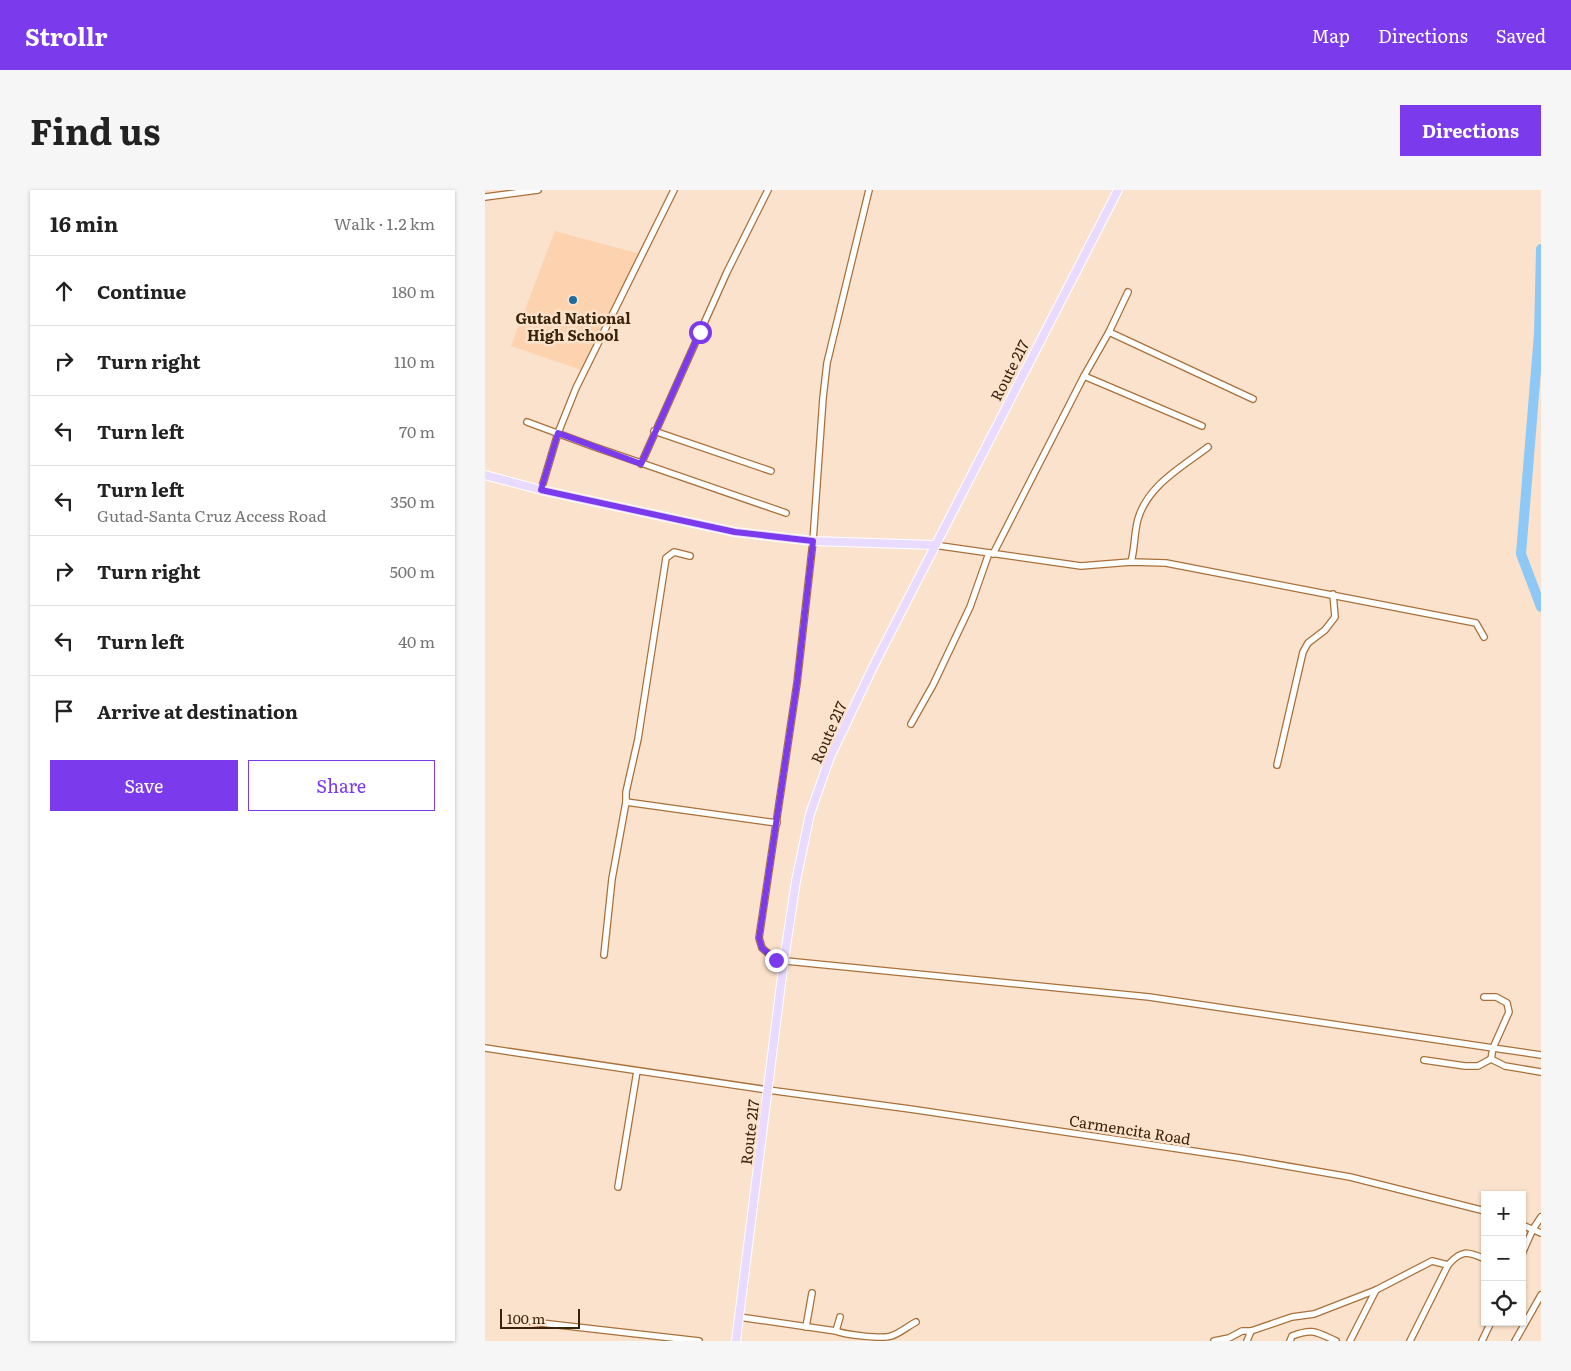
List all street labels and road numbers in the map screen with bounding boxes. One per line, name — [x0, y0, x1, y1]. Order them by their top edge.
street label: Route 217 — [984, 335, 1034, 405]
street label: Route 217 — [804, 697, 852, 767]
street label: Route 217 — [734, 1098, 764, 1166]
street label: Carmencita Road — [1068, 1108, 1192, 1150]

